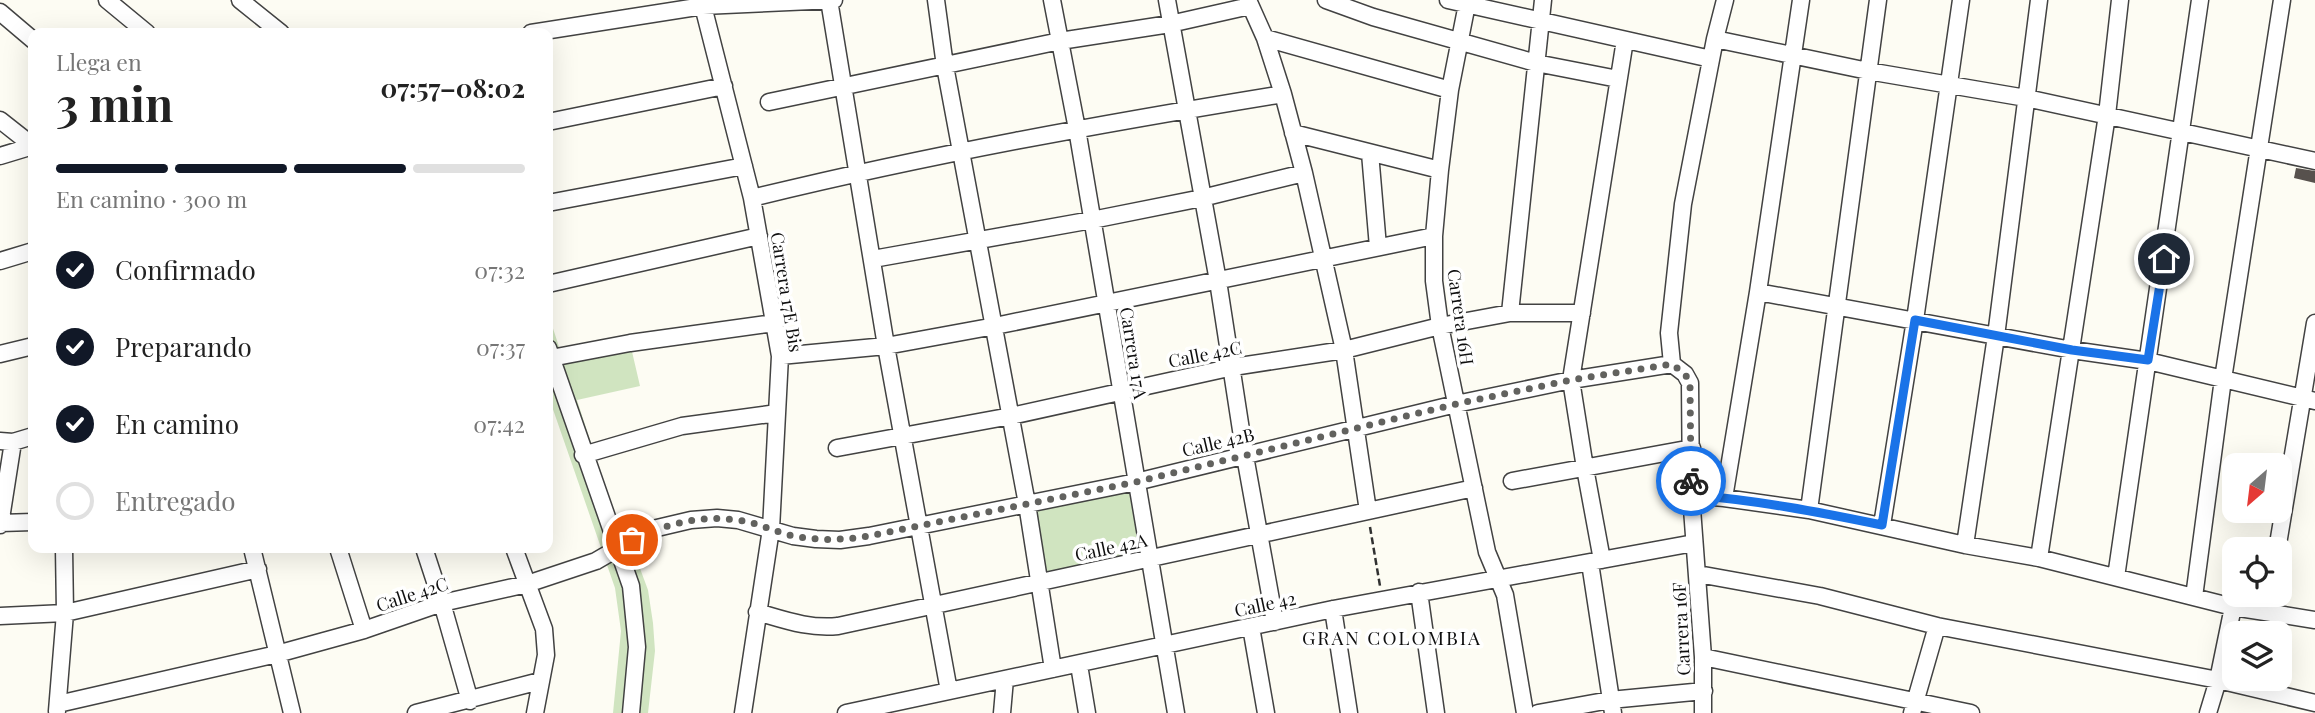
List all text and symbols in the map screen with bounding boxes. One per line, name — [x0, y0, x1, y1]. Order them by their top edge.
text: Llega en — [56, 46, 142, 77]
text: 07:57–08:02 — [380, 70, 525, 105]
text: 3 min — [56, 72, 173, 134]
text: En camino · 300 m — [56, 183, 247, 214]
pin — [2134, 229, 2194, 289]
street label: Carrera 17E Bis — [766, 230, 808, 354]
icon: home — [2145, 240, 2183, 278]
icon: check — [56, 251, 94, 289]
text: Confirmado — [115, 252, 256, 287]
text: 07:32 — [474, 254, 525, 285]
street label: Carrera 16H — [1442, 267, 1480, 367]
street label: Carrera 17A — [1115, 305, 1153, 401]
icon: check — [56, 328, 94, 366]
text: Preparando — [115, 329, 252, 364]
text: 07:37 — [476, 331, 525, 362]
street label: Calle 42C — [1166, 335, 1244, 373]
icon: check — [56, 405, 94, 443]
text: En camino — [115, 406, 239, 441]
text: 07:42 — [473, 408, 525, 439]
street label: Calle 42B — [1180, 422, 1256, 462]
courier — [1656, 446, 1726, 516]
north arrow — [2222, 453, 2292, 523]
map controls — [2222, 453, 2292, 691]
icon: bike — [1672, 462, 1710, 500]
text: Entregado — [115, 483, 236, 518]
pin — [602, 510, 662, 570]
icon: bag — [613, 521, 651, 559]
street label: Calle 42A — [1073, 527, 1150, 566]
button: locate — [2222, 537, 2292, 607]
street label: Calle 42C — [373, 571, 451, 617]
street label: Carrera 16F — [1667, 582, 1695, 676]
street label: Calle 42 — [1232, 586, 1298, 622]
button: layers — [2222, 621, 2292, 691]
district label: GRAN COLOMBIA — [1302, 624, 1482, 650]

